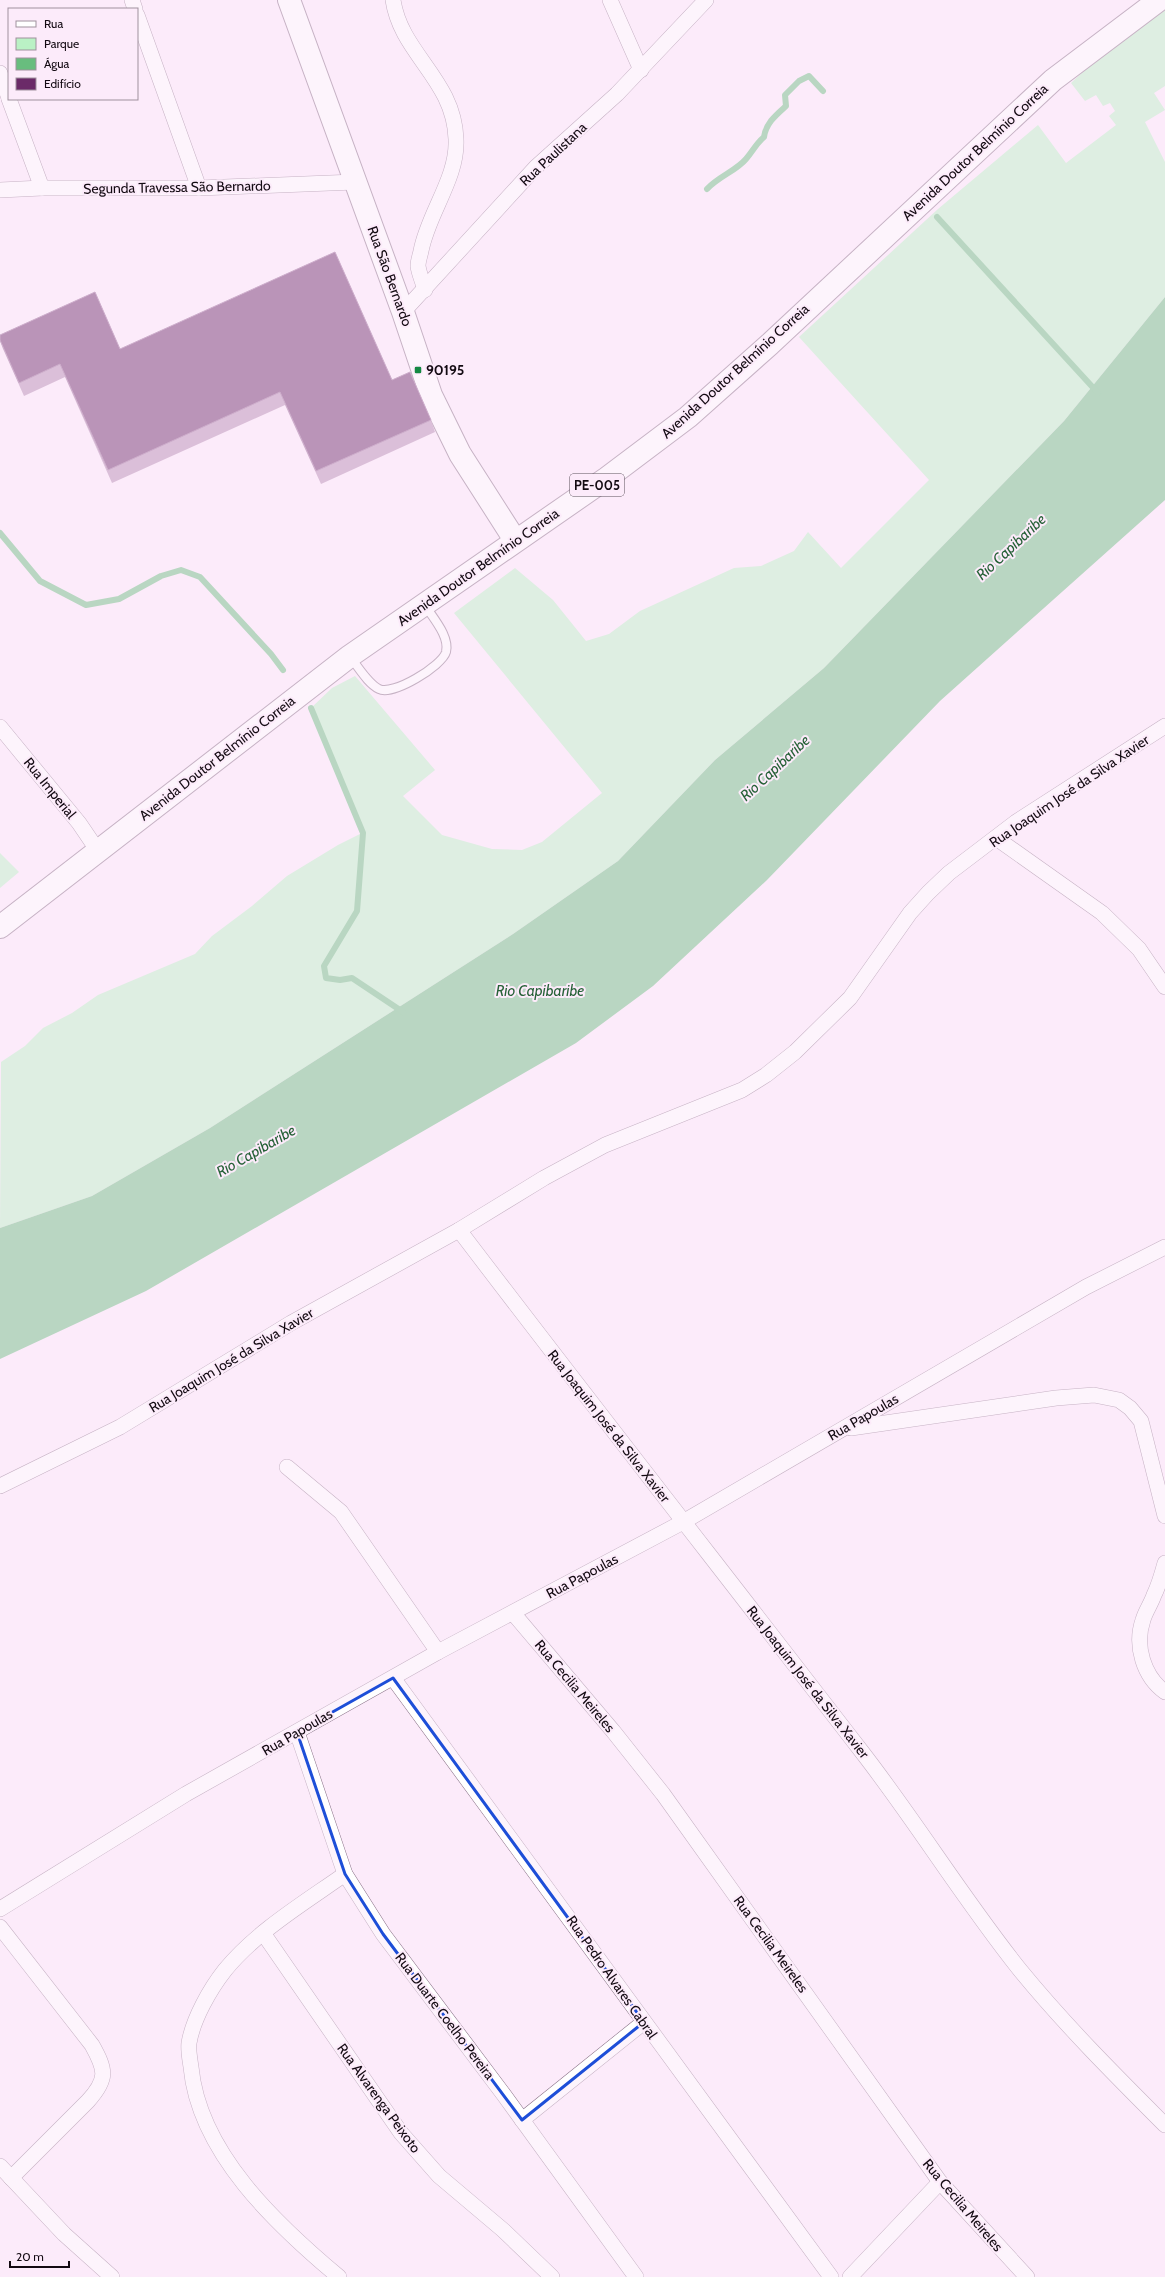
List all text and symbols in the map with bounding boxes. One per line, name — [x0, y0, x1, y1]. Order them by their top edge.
legend — [8, 8, 138, 100]
text: Rua — [44, 16, 63, 31]
text: Parque — [44, 36, 79, 51]
text: Água — [44, 56, 70, 71]
text: Edifício — [44, 76, 81, 91]
street label: Avenida Doutor Belmínio Correia — [898, 79, 1052, 224]
street label: Rua Paulistana — [516, 118, 591, 190]
street label: Segunda Travessa São Bernardo — [83, 176, 271, 198]
street label: Rua São Bernardo — [364, 223, 417, 329]
street label: Avenida Doutor Belmínio Correia — [657, 300, 813, 442]
place label: 90195 — [426, 361, 464, 379]
marker: 90195 — [413, 365, 423, 375]
road number: PE-005 — [570, 474, 624, 496]
street label: Avenida Doutor Belmínio Correia — [394, 504, 562, 630]
water label: Rio Capibaribe — [973, 510, 1050, 584]
street label: Avenida Doutor Belmínio Correia — [135, 691, 299, 824]
street label: Rua Joaquim José da Silva Xavier — [986, 730, 1153, 851]
water label: Rio Capibaribe — [737, 731, 814, 805]
street label: Rua Imperial — [20, 754, 81, 823]
water label: Rio Capibaribe — [496, 982, 584, 1000]
water label: Rio Capibaribe — [213, 1121, 299, 1181]
street label: Rua Joaquim José da Silva Xavier — [145, 1303, 317, 1416]
street label: Rua Joaquim José da Silva Xavier — [544, 1346, 675, 1506]
street label: Rua Papoulas — [824, 1389, 902, 1444]
street label: Rua Papoulas — [543, 1549, 621, 1602]
street label: Rua Joaquim José da Silva Xavier — [743, 1602, 874, 1762]
street label: Rua Cecilia Meireles — [531, 1636, 619, 1736]
street label: Rua Papoulas — [258, 1704, 336, 1759]
street label: Rua Cecilia Meireles — [730, 1892, 812, 1996]
street label: Rua Pedro Alvares Cabral — [563, 1912, 662, 2043]
street label: Rua Duarte Coelho Pereira — [391, 1949, 499, 2083]
street label: Rua Alvarenga Peixoto — [333, 2040, 425, 2157]
street label: Rua Cecilia Meireles — [919, 2155, 1007, 2255]
scale bar — [10, 2243, 69, 2269]
text: 20 m — [16, 2249, 44, 2264]

